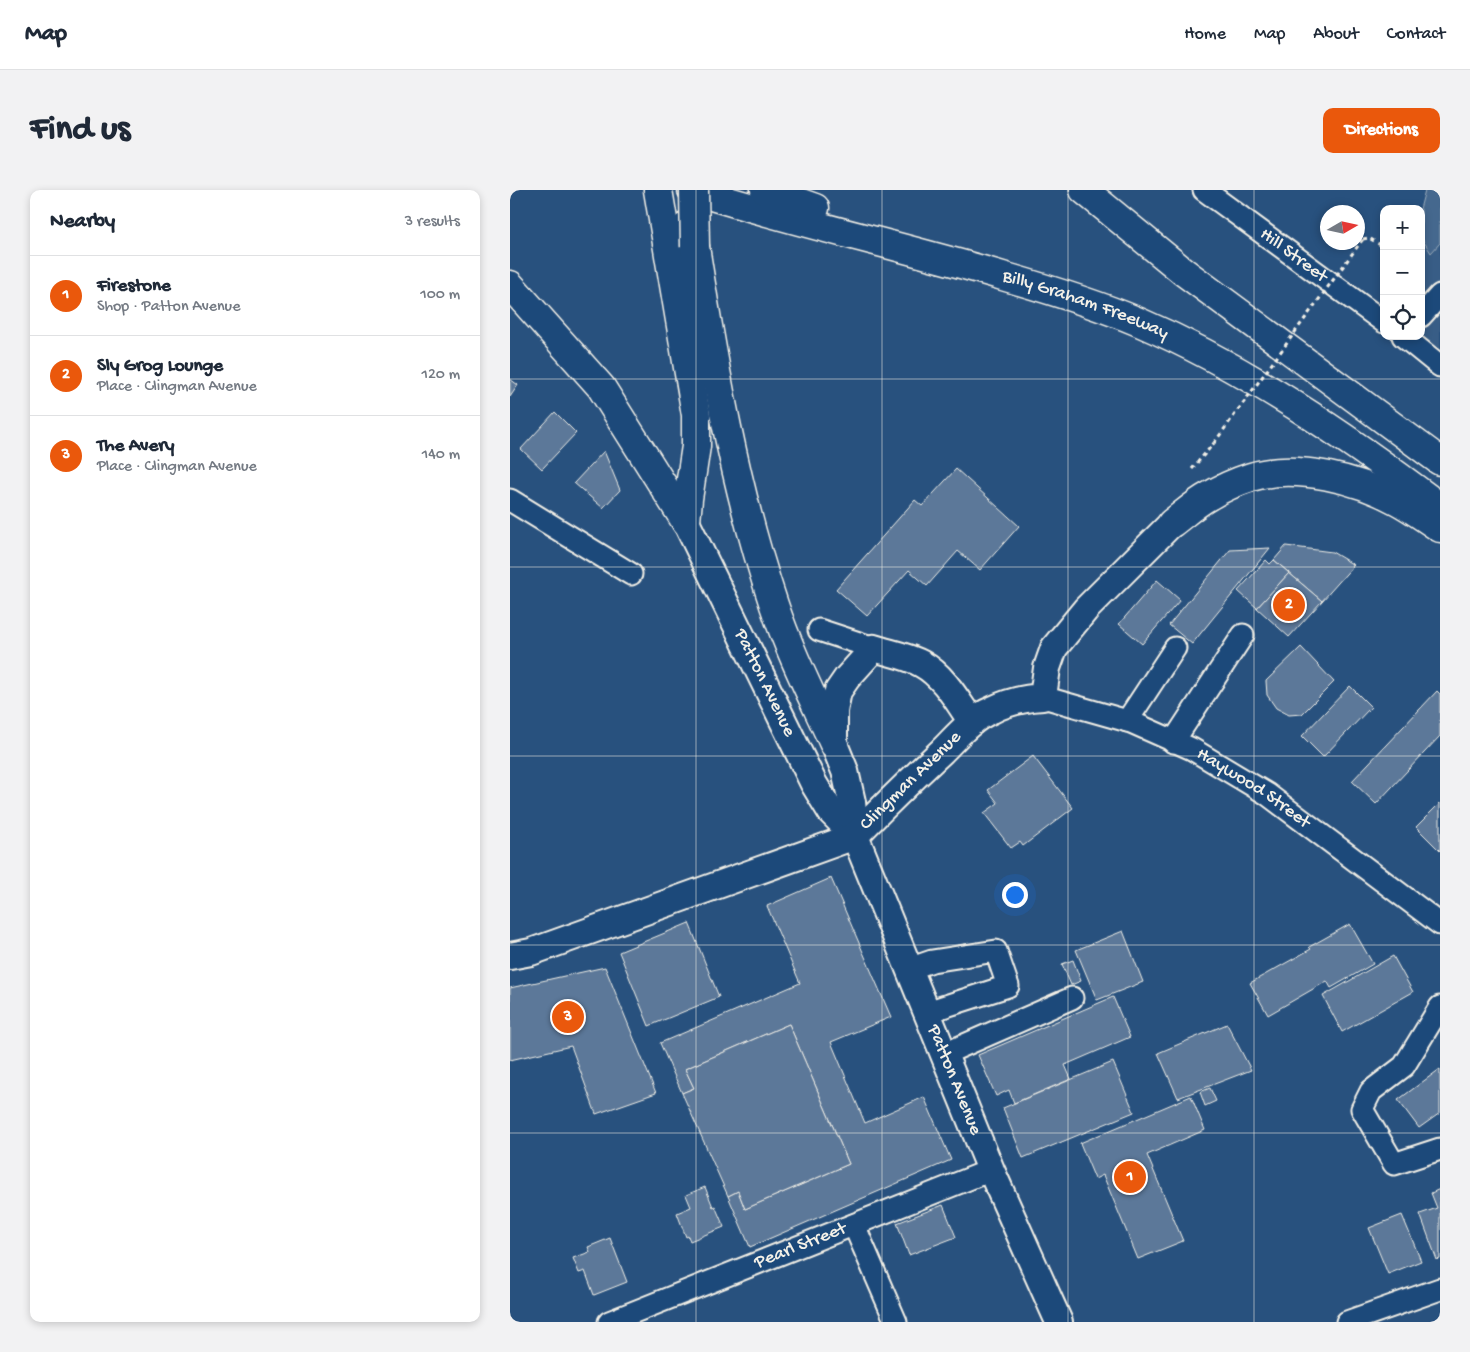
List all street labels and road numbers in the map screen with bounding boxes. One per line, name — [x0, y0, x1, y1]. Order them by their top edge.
street label: Hill Street — [1255, 223, 1334, 289]
street label: Billy Graham Freeway — [999, 265, 1173, 345]
street label: Patton Avenue — [728, 624, 801, 741]
street label: Clingman Avenue — [855, 726, 967, 836]
street label: Haywood Street — [1192, 743, 1317, 835]
street label: Patton Avenue — [921, 1020, 987, 1139]
street label: Pearl Street — [750, 1216, 852, 1275]

